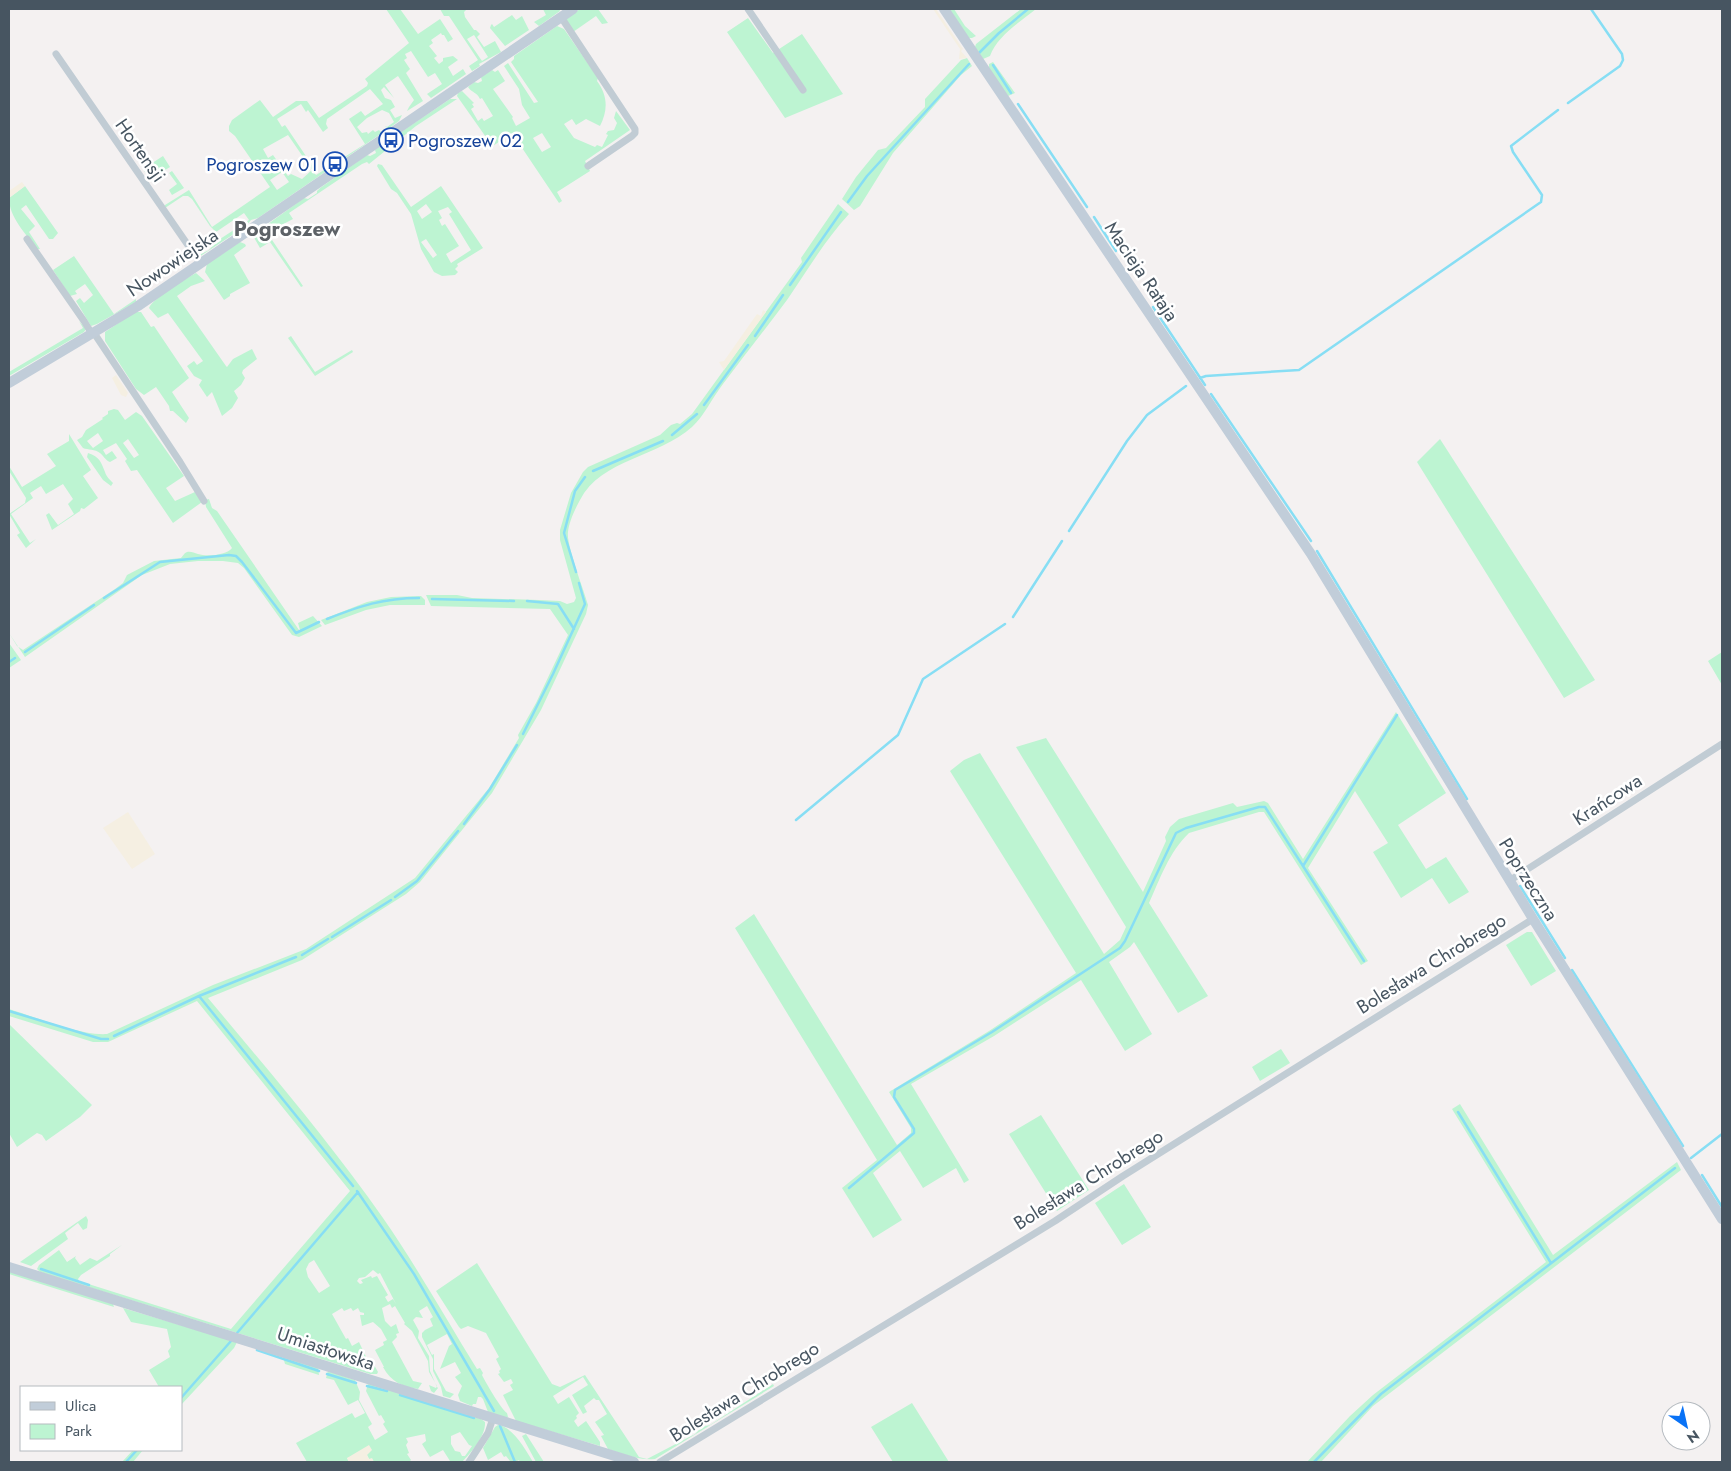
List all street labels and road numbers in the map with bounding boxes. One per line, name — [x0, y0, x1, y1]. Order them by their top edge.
street label: Hortensji — [109, 113, 172, 188]
street label: Macieja Rataja — [1098, 216, 1185, 327]
street label: Nowowiejska — [121, 222, 223, 303]
street label: Krańcowa — [1567, 767, 1647, 832]
street label: Poprzeczna — [1492, 833, 1565, 926]
street label: Bolesława Chrobrego — [1351, 907, 1511, 1020]
street label: Bolesława Chrobrego — [1008, 1123, 1168, 1236]
street label: Umiastowska — [274, 1320, 378, 1377]
street label: Bolesława Chrobrego — [664, 1335, 824, 1448]

